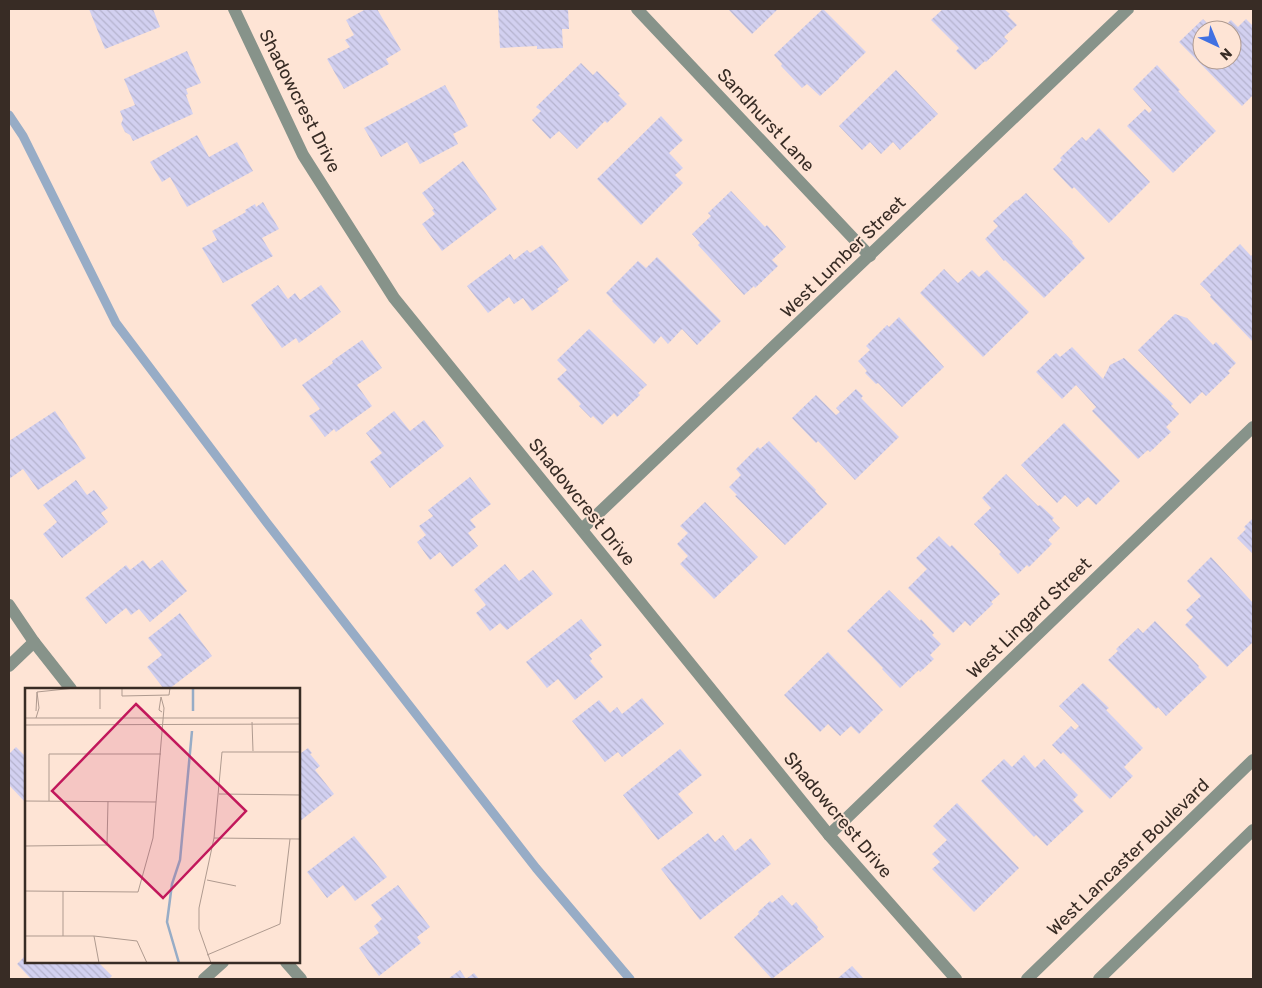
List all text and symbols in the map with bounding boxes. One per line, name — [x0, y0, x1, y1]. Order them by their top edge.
north arrow — [1192, 20, 1242, 70]
street label: Shadowcrest Drive — [254, 26, 346, 176]
text: N — [1216, 44, 1235, 64]
street label: Sandhurst Lane — [713, 64, 819, 176]
street label: West Lumber Street — [776, 192, 910, 322]
street label: Shadowcrest Drive — [524, 434, 640, 570]
street label: West Lingard Street — [962, 553, 1096, 683]
inset map — [25, 688, 300, 963]
street label: Shadowcrest Drive — [779, 748, 897, 882]
street label: West Lancaster Boulevard — [1042, 774, 1214, 940]

